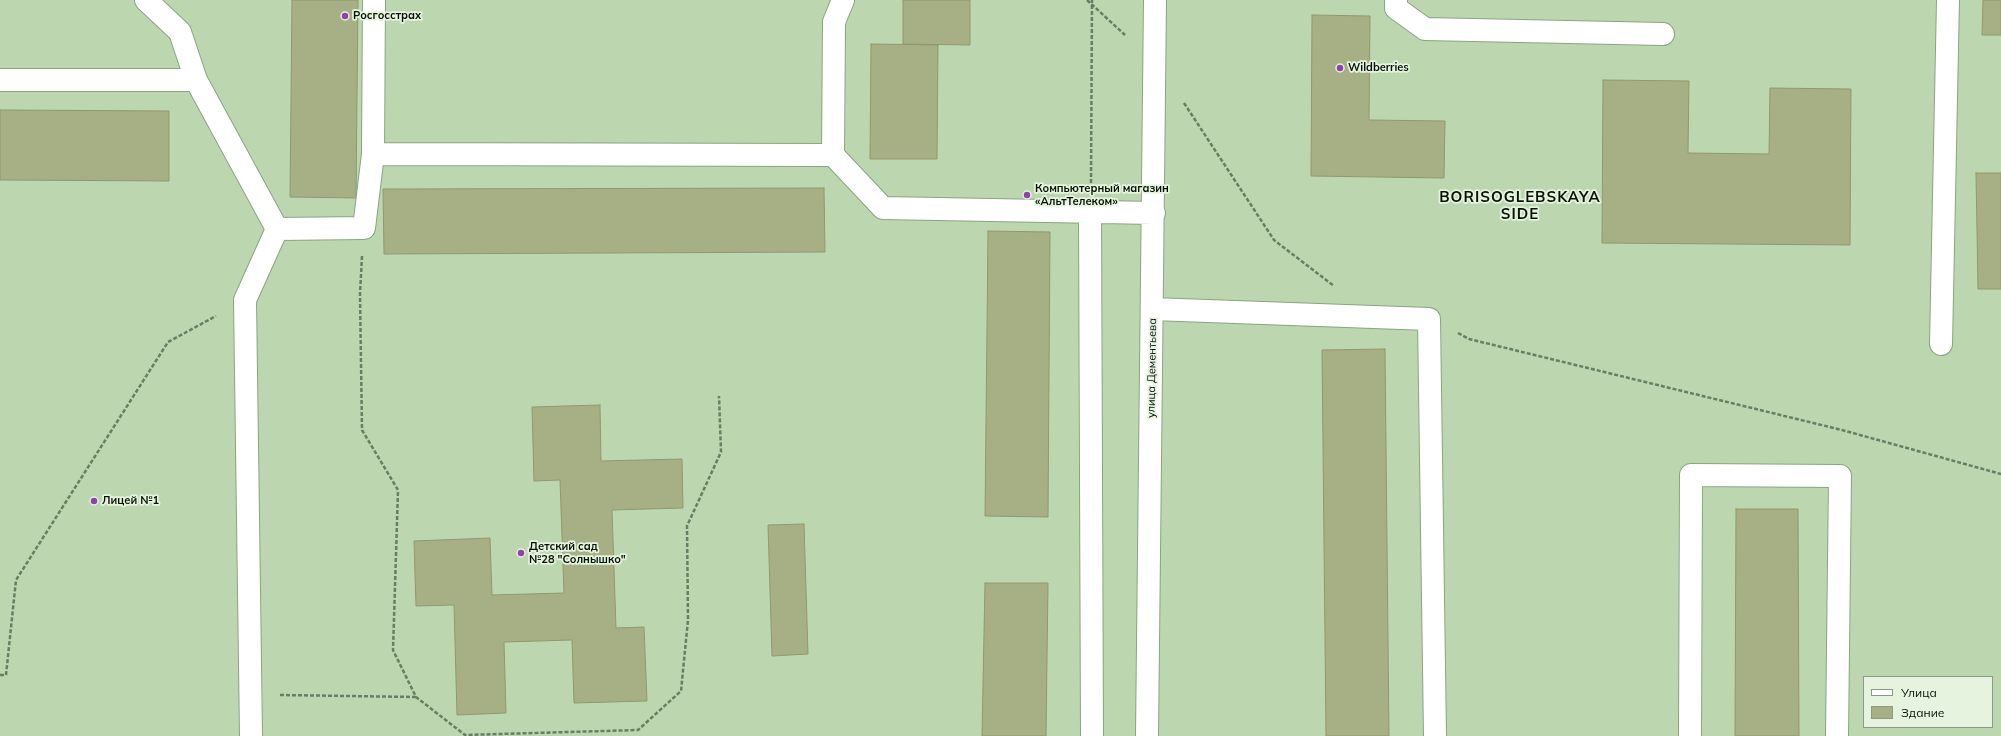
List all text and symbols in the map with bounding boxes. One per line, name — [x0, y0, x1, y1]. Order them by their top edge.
place label: Росгосстрах — [353, 9, 421, 23]
marker: Росгосстрах — [340, 11, 350, 21]
place label: Wildberries — [1348, 61, 1409, 75]
marker: Wildberries — [1335, 63, 1345, 73]
place label: Компьютерный магазин «АльтТелеком» — [1035, 182, 1169, 208]
district label: BORISOGLEBSKAYA SIDE — [1439, 188, 1601, 223]
marker: Компьютерный магазин «АльтТелеком» — [1022, 190, 1032, 200]
street label: улица Дементьева — [1145, 318, 1159, 418]
place label: Лицей №1 — [102, 494, 159, 508]
marker: Лицей №1 — [89, 496, 99, 506]
place label: Детский сад №28 "Солнышко" — [529, 540, 626, 566]
marker: Детский сад №28 "Солнышко" — [516, 548, 526, 558]
legend — [1863, 676, 1993, 728]
text: Улица — [1901, 685, 1937, 700]
text: Здание — [1901, 705, 1944, 720]

